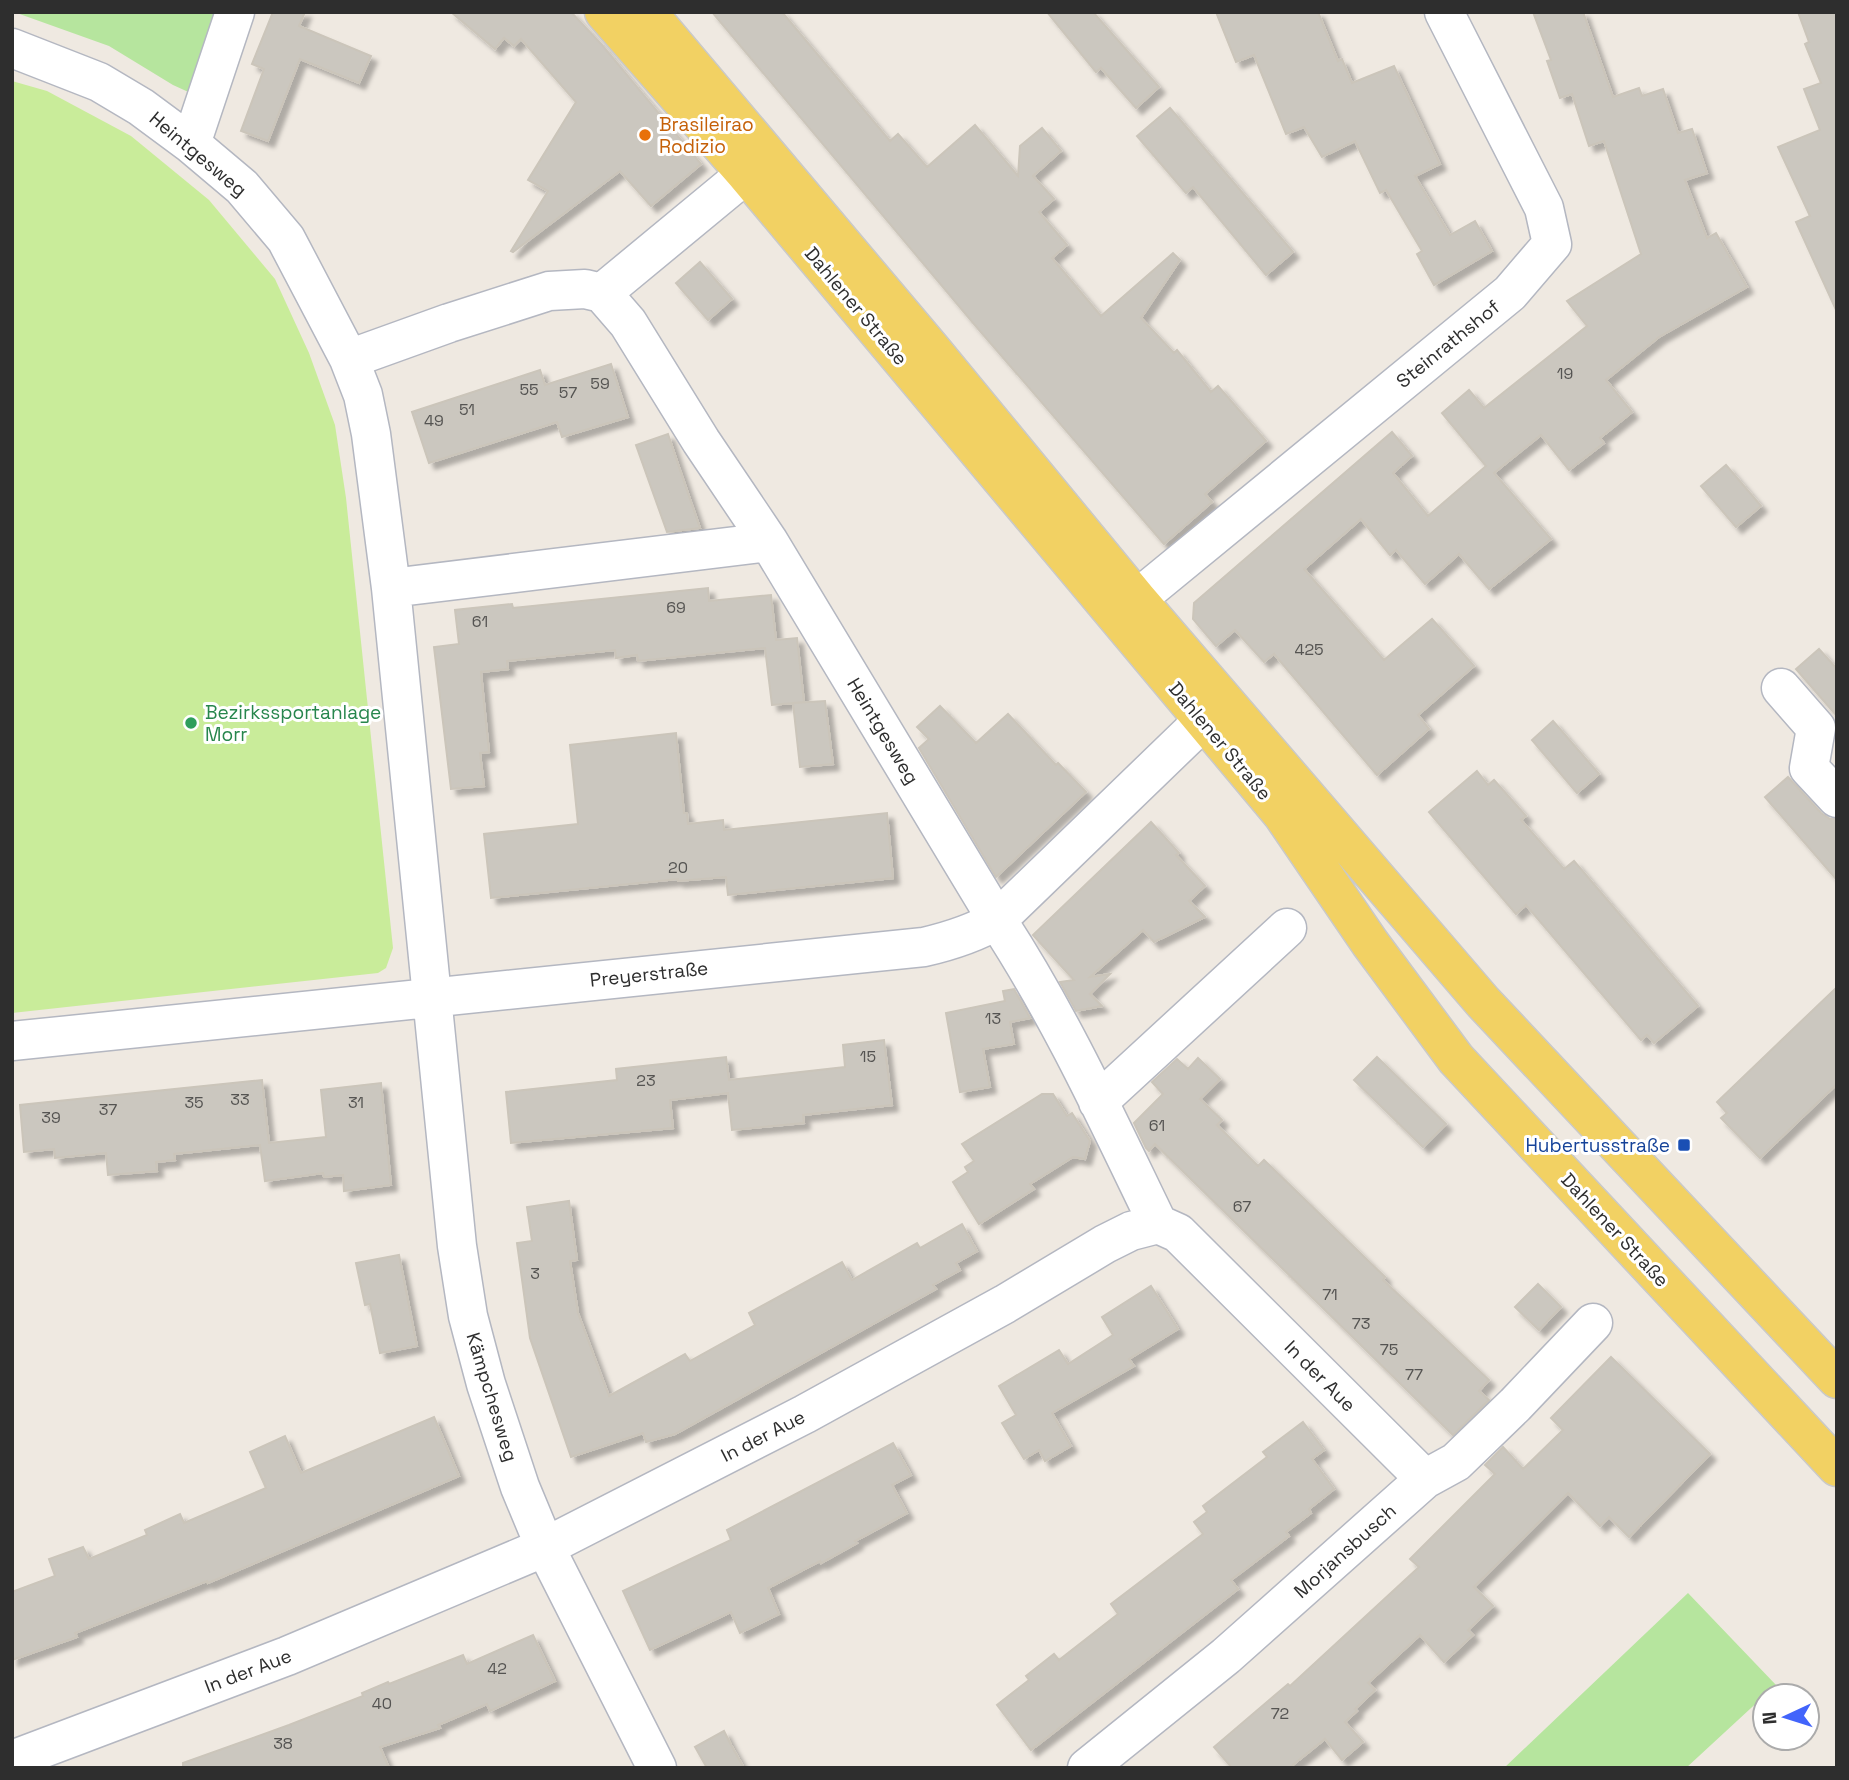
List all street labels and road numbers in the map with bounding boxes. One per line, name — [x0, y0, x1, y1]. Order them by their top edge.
street label: Heintgesweg — [144, 106, 252, 202]
street label: Dahlener Straße — [799, 242, 913, 370]
street label: Steinrathshof — [1391, 294, 1505, 394]
street label: Heintgesweg — [841, 673, 925, 789]
street label: Dahlener Straße — [1163, 677, 1277, 805]
street label: Preyerstraße — [589, 955, 709, 993]
street label: Dahlener Straße — [1556, 1168, 1674, 1292]
street label: Kämpchesweg — [461, 1329, 523, 1465]
street label: In der Aue — [1279, 1335, 1361, 1417]
street label: In der Aue — [717, 1404, 809, 1468]
street label: Morjansbusch — [1289, 1498, 1401, 1604]
street label: In der Aue — [201, 1643, 295, 1699]

